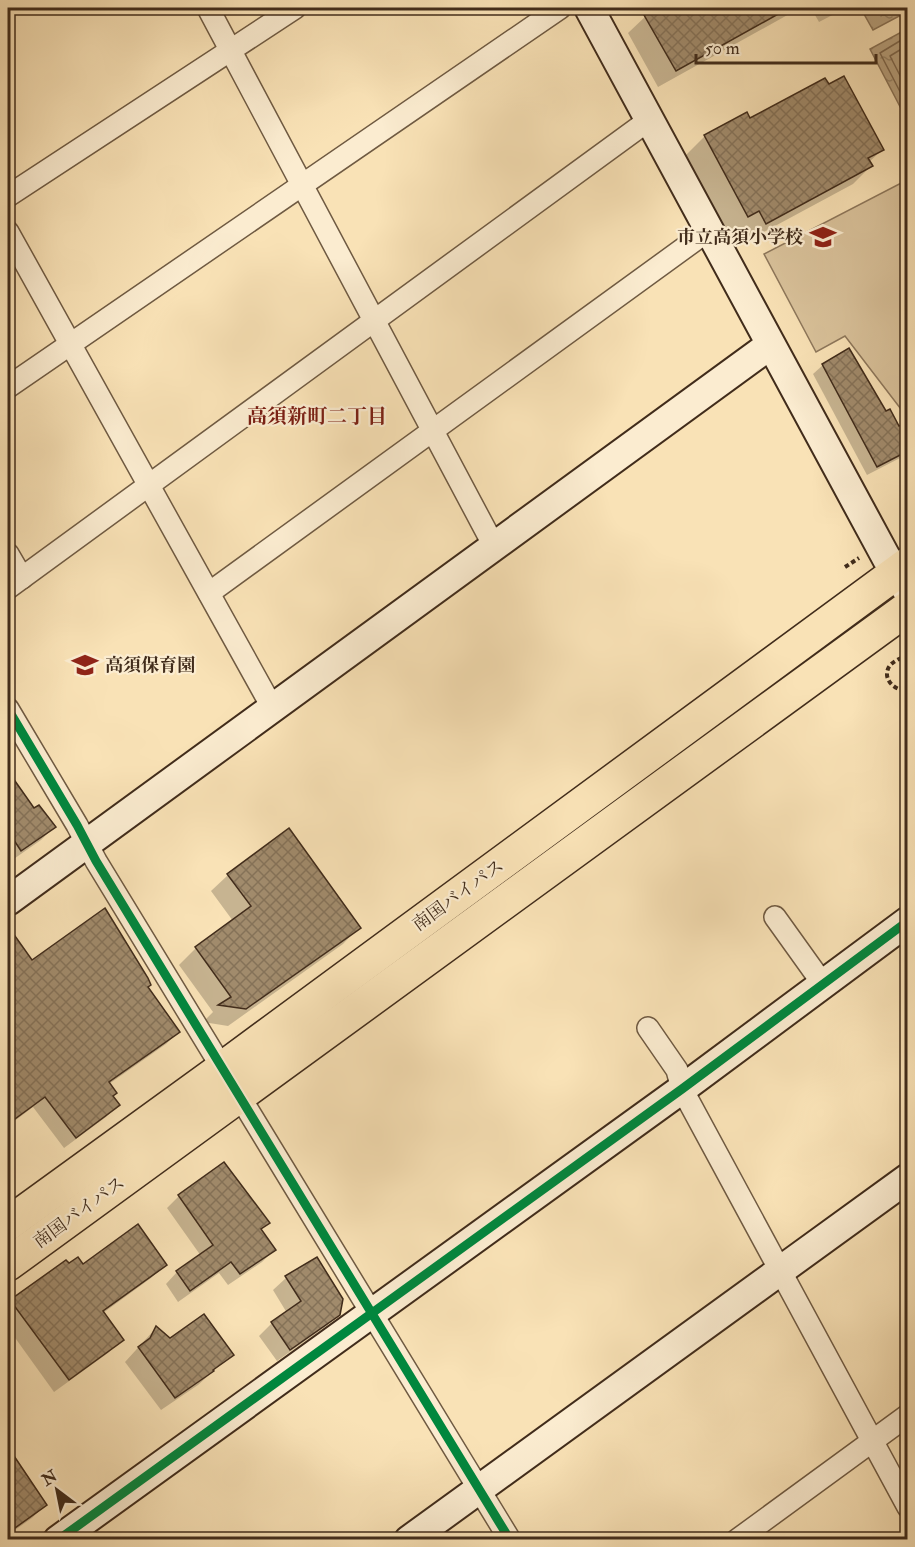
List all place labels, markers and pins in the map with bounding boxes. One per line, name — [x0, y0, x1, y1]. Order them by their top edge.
school or university icon: 市立高須小学校 — [808, 222, 838, 252]
place label: 市立高須小学校 — [677, 226, 803, 249]
school or university icon: 高須保育園 — [70, 650, 100, 680]
place label: 高須保育園 — [105, 654, 195, 677]

